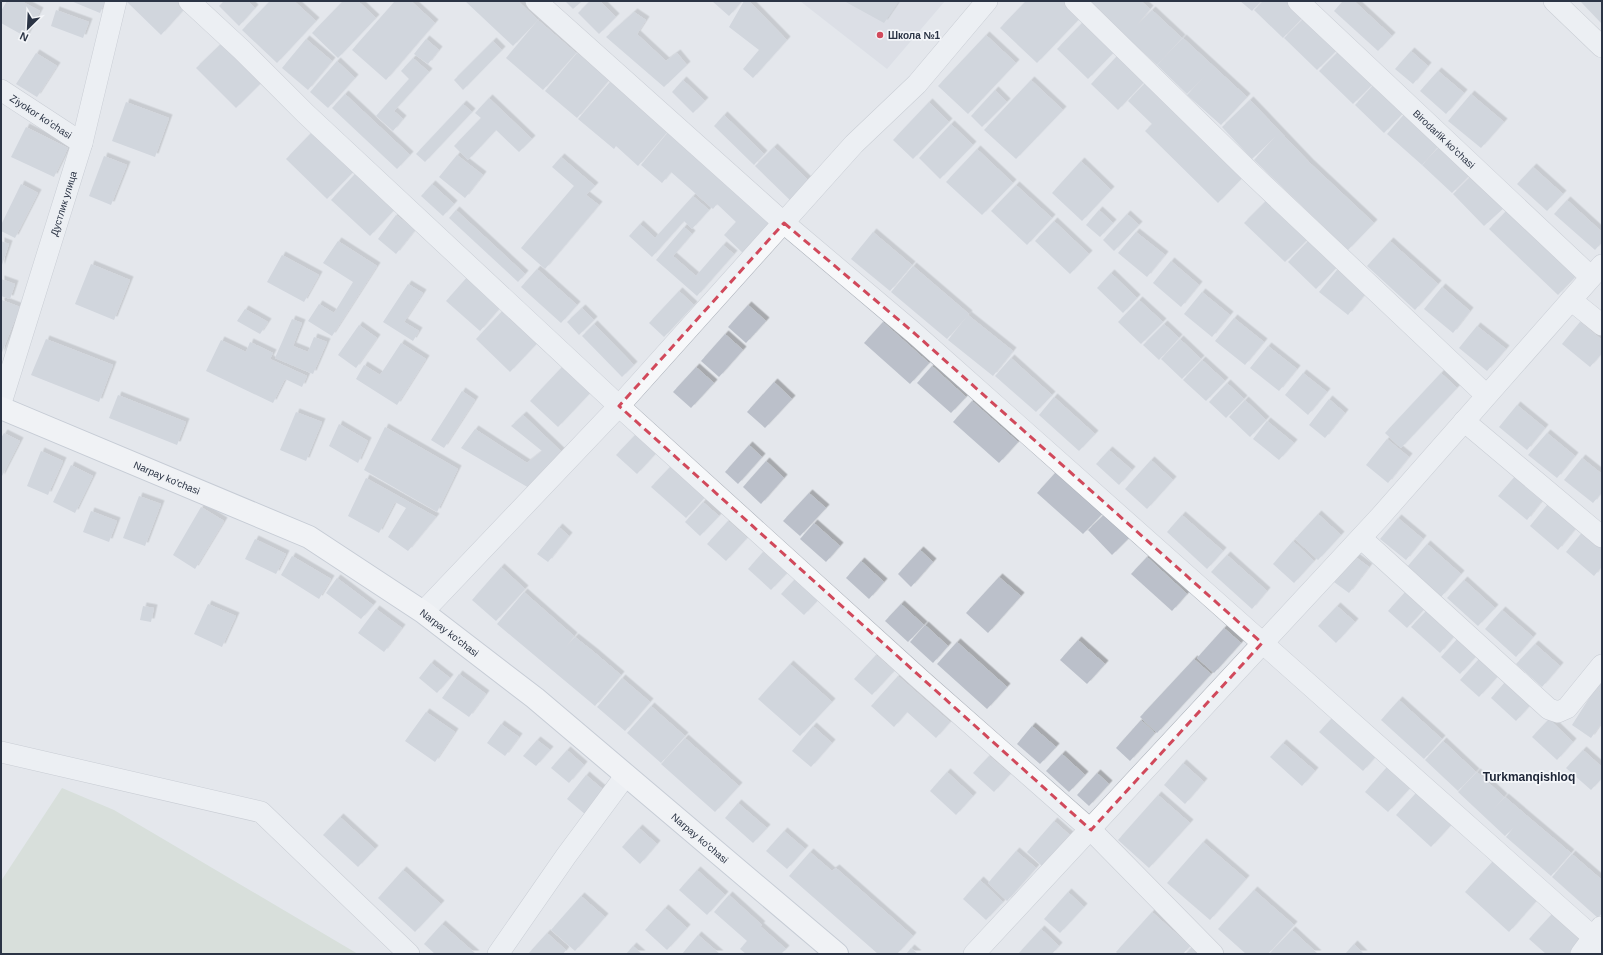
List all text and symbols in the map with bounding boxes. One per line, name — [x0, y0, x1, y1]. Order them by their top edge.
north arrow — [8, 8, 48, 48]
text: N — [18, 30, 30, 44]
marker: Школа №1 — [875, 30, 885, 40]
place label: Школа №1 — [888, 30, 941, 41]
street label: Ziyokor ko'chasi — [8, 92, 74, 140]
street label: Birodarlik ko'chasi — [1411, 107, 1477, 170]
street label: Дустлик улица — [48, 169, 79, 237]
street label: Narpay ko'chasi — [132, 459, 202, 496]
street label: Narpay ko'chasi — [418, 607, 481, 658]
district label: Turkmanqishloq — [1483, 770, 1575, 784]
street label: Narpay ko'chasi — [669, 811, 731, 865]

